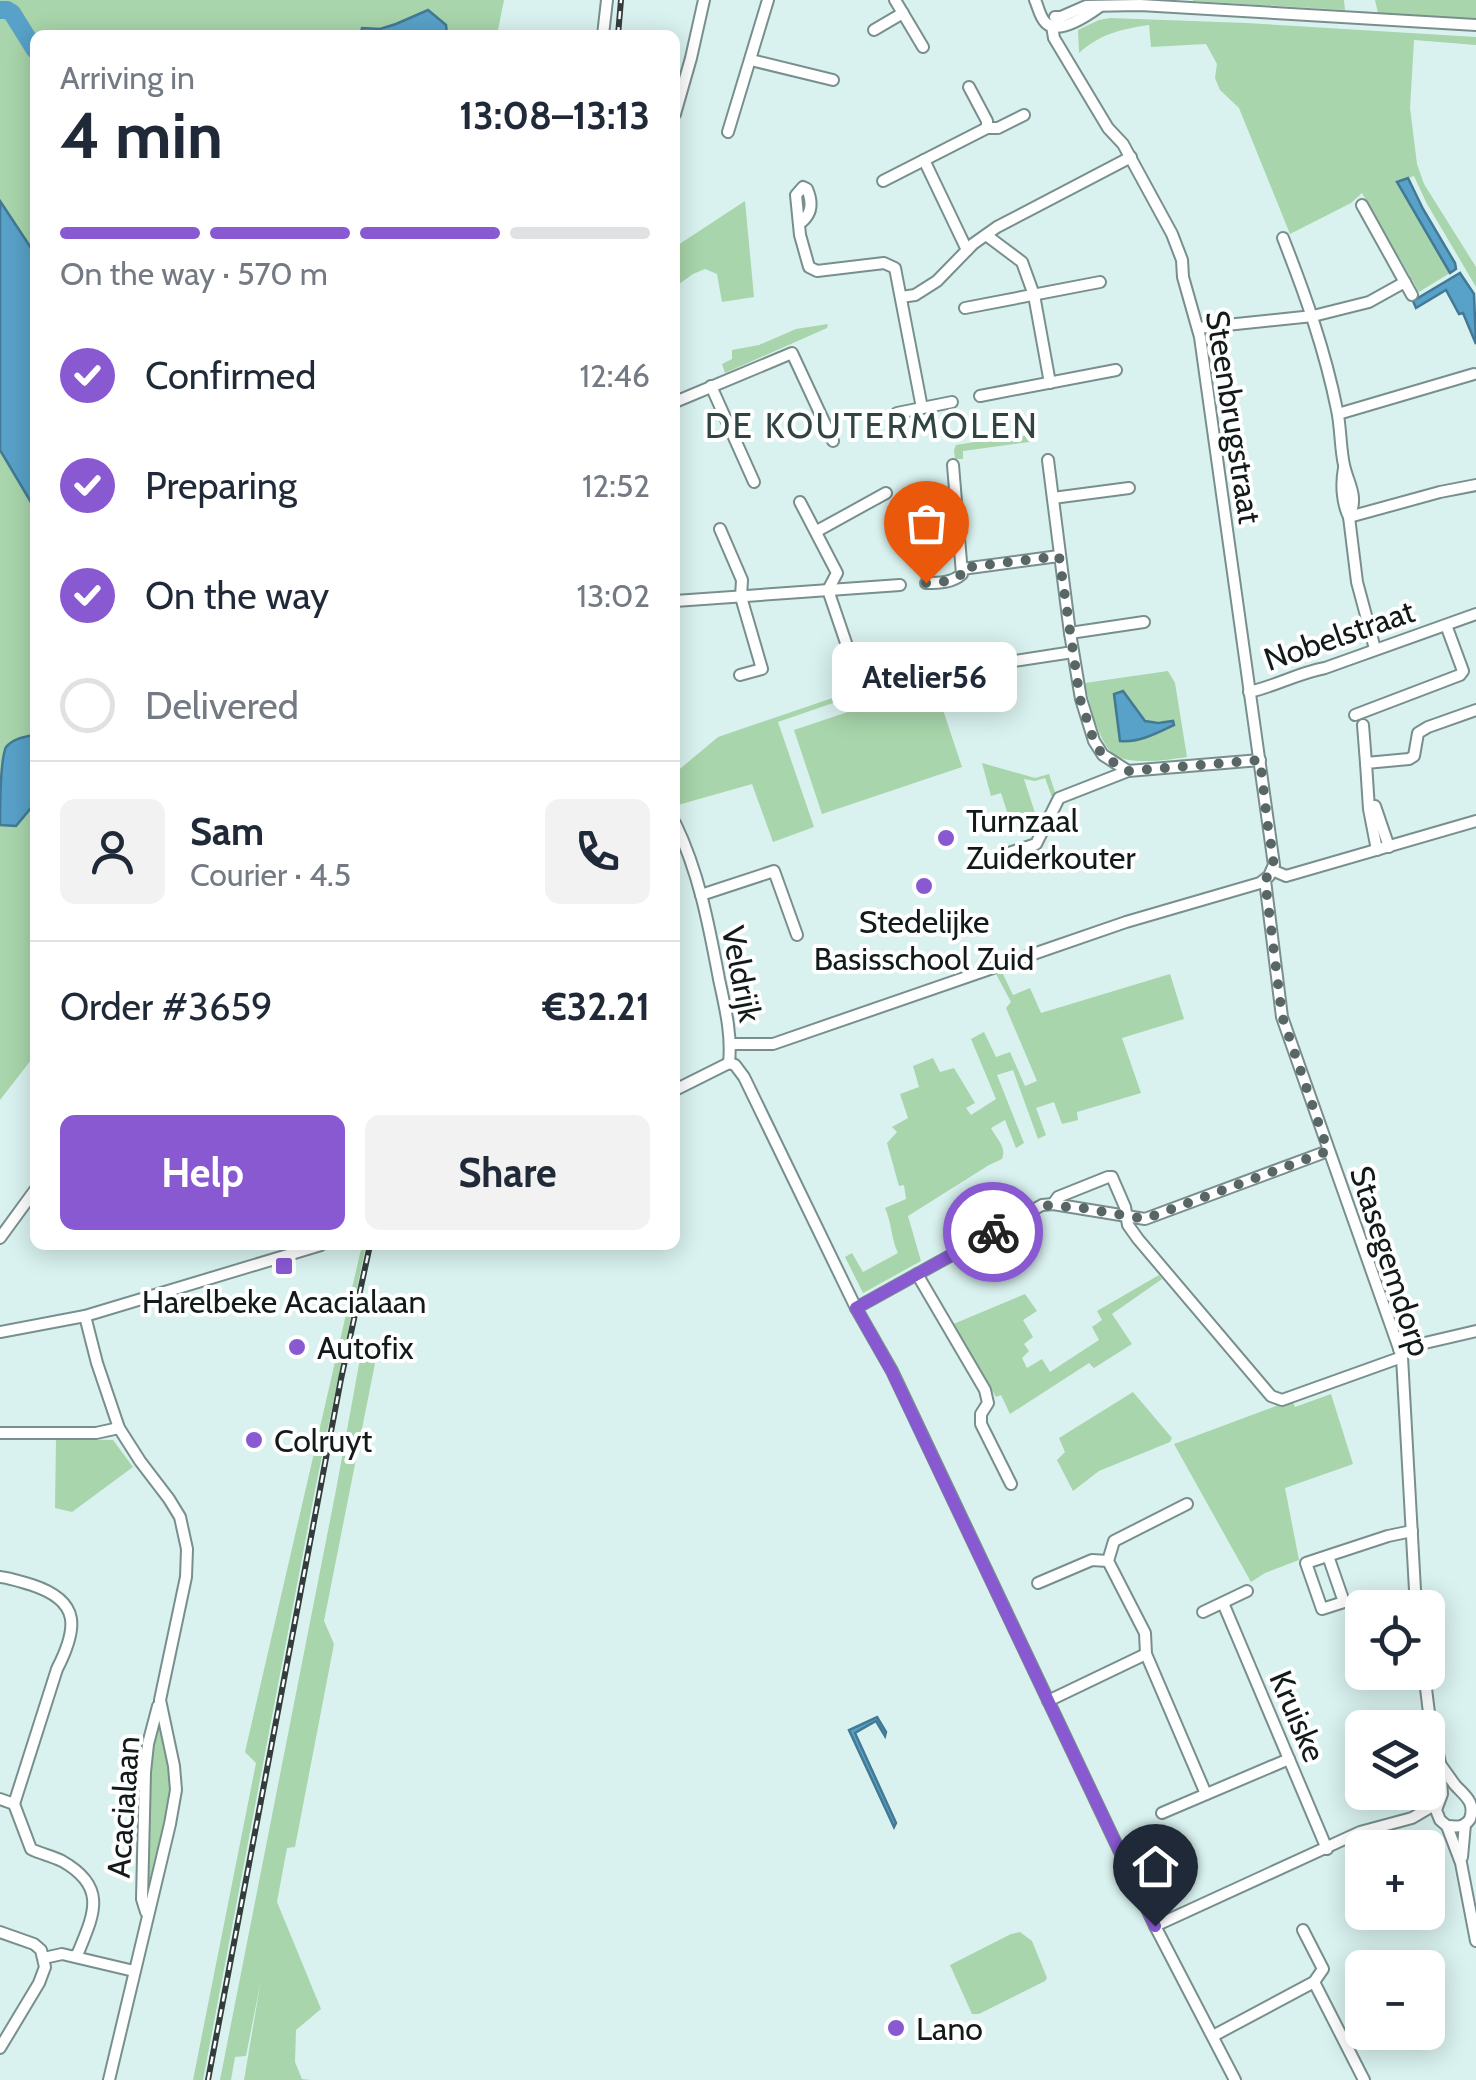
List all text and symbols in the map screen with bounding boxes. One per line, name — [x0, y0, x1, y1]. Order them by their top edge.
text: Arriving in — [60, 58, 195, 97]
text: 13:08–13:13 — [459, 92, 650, 139]
text: 4 min — [60, 95, 223, 174]
text: On the way · 570 m — [60, 254, 328, 293]
street label: Steenbrugstraat — [1198, 308, 1270, 527]
icon: check — [60, 348, 115, 403]
text: Confirmed — [145, 352, 316, 399]
text: 12:46 — [579, 356, 650, 395]
district label: DE KOUTERMOLEN — [705, 404, 1039, 447]
icon: check — [60, 458, 115, 513]
text: Preparing — [145, 462, 297, 509]
text: 12:52 — [582, 466, 650, 505]
pin — [884, 481, 969, 584]
icon: bag — [899, 496, 954, 551]
icon: check — [60, 568, 115, 623]
text: On the way — [145, 572, 329, 619]
text: 13:02 — [576, 576, 650, 615]
street label: Nobelstraat — [1259, 591, 1420, 679]
callout: Atelier56 — [834, 643, 1018, 713]
text: Atelier56 — [862, 657, 987, 696]
text: Delivered — [145, 682, 299, 729]
button: person — [60, 799, 165, 904]
button: phone — [545, 799, 650, 904]
place label: Turnzaal Zuiderkouter — [966, 801, 1136, 877]
text: Sam — [190, 808, 264, 855]
marker: Turnzaal Zuiderkouter — [935, 827, 957, 849]
text: Courier · 4.5 — [190, 855, 351, 894]
marker: Stedelijke Basisschool Zuid — [913, 875, 935, 897]
place label: Stedelijke Basisschool Zuid — [814, 902, 1034, 978]
street label: Veldrijk — [714, 923, 771, 1026]
text: Order #3659 — [60, 983, 273, 1030]
text: €32.21 — [542, 983, 650, 1030]
button: Help — [60, 1115, 345, 1230]
button: Share — [365, 1115, 650, 1230]
street label: Stasegemdorp — [1342, 1161, 1440, 1361]
courier — [943, 1182, 1043, 1282]
icon: bike — [966, 1205, 1021, 1260]
marker: Harelbeke Acacialaan — [273, 1255, 295, 1277]
place label: Harelbeke Acacialaan — [142, 1282, 426, 1321]
place label: Autofix — [317, 1328, 414, 1367]
marker: Autofix — [286, 1336, 308, 1358]
place label: Colruyt — [274, 1421, 372, 1460]
marker: Colruyt — [243, 1429, 265, 1451]
map controls — [1345, 1590, 1445, 2050]
button: locate — [1345, 1590, 1445, 1690]
street label: Kruiske — [1261, 1665, 1335, 1767]
button: layers — [1345, 1710, 1445, 1810]
street label: Acacialaan — [99, 1735, 147, 1879]
pin — [1113, 1824, 1198, 1927]
button: + — [1345, 1830, 1445, 1930]
icon: home — [1128, 1839, 1183, 1894]
button: − — [1345, 1950, 1445, 2050]
place label: Lano — [916, 2009, 983, 2048]
marker: Lano — [885, 2017, 907, 2039]

